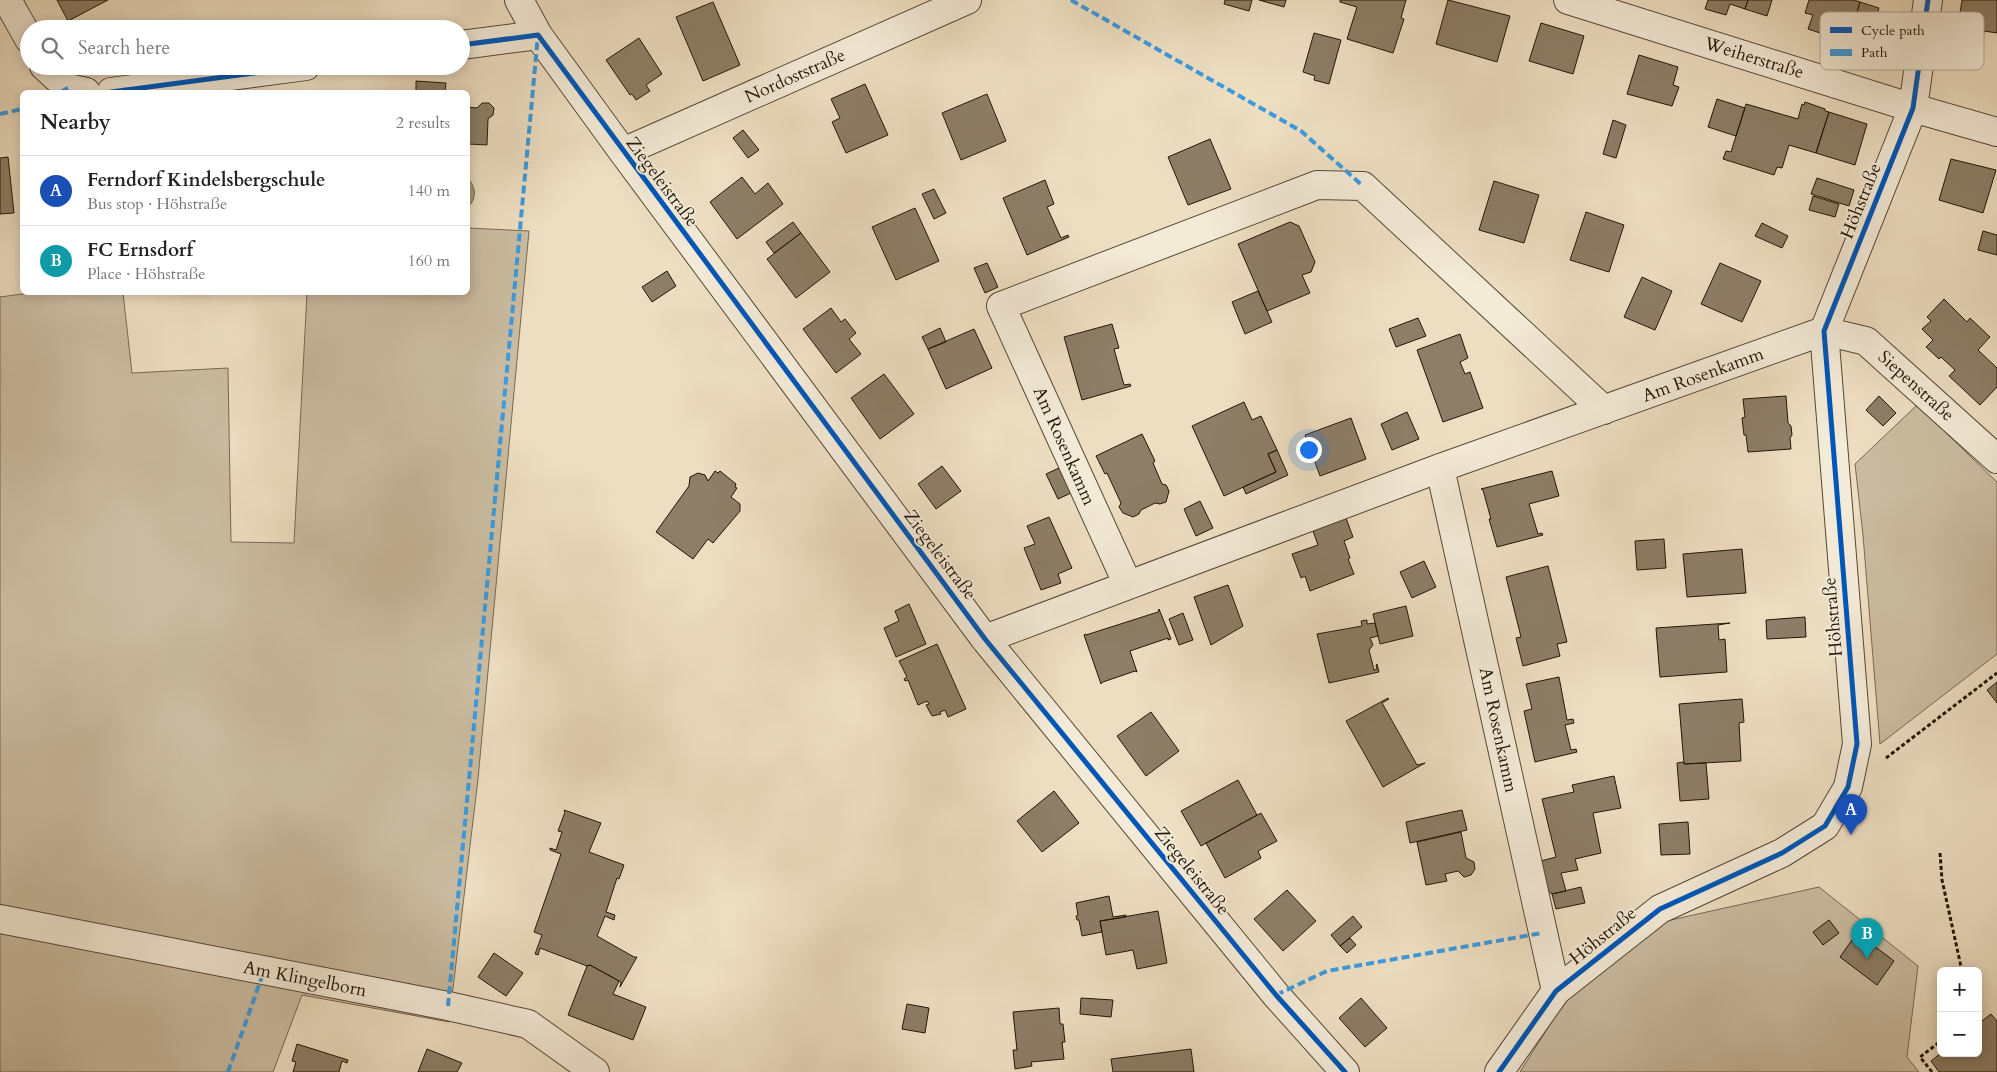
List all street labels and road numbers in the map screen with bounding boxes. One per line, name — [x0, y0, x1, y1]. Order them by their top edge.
street label: Weiherstraße — [1700, 31, 1807, 85]
street label: Nordoststraße — [741, 43, 849, 109]
street label: Ziegeleistraße — [620, 132, 704, 232]
street label: Höhstraße — [1834, 159, 1888, 243]
street label: Am Rosenkamm — [1639, 341, 1768, 409]
street label: Siepenstraße — [1872, 345, 1960, 427]
street label: Am Rosenkamm — [1027, 383, 1102, 510]
street label: Ziegeleistraße — [898, 505, 982, 605]
street label: Höhstraße — [1817, 576, 1849, 658]
street label: Am Rosenkamm — [1473, 665, 1524, 796]
street label: Ziegeleistraße — [1149, 822, 1235, 920]
street label: Höhstraße — [1564, 901, 1642, 971]
street label: Am Klingelborn — [241, 955, 370, 1003]

